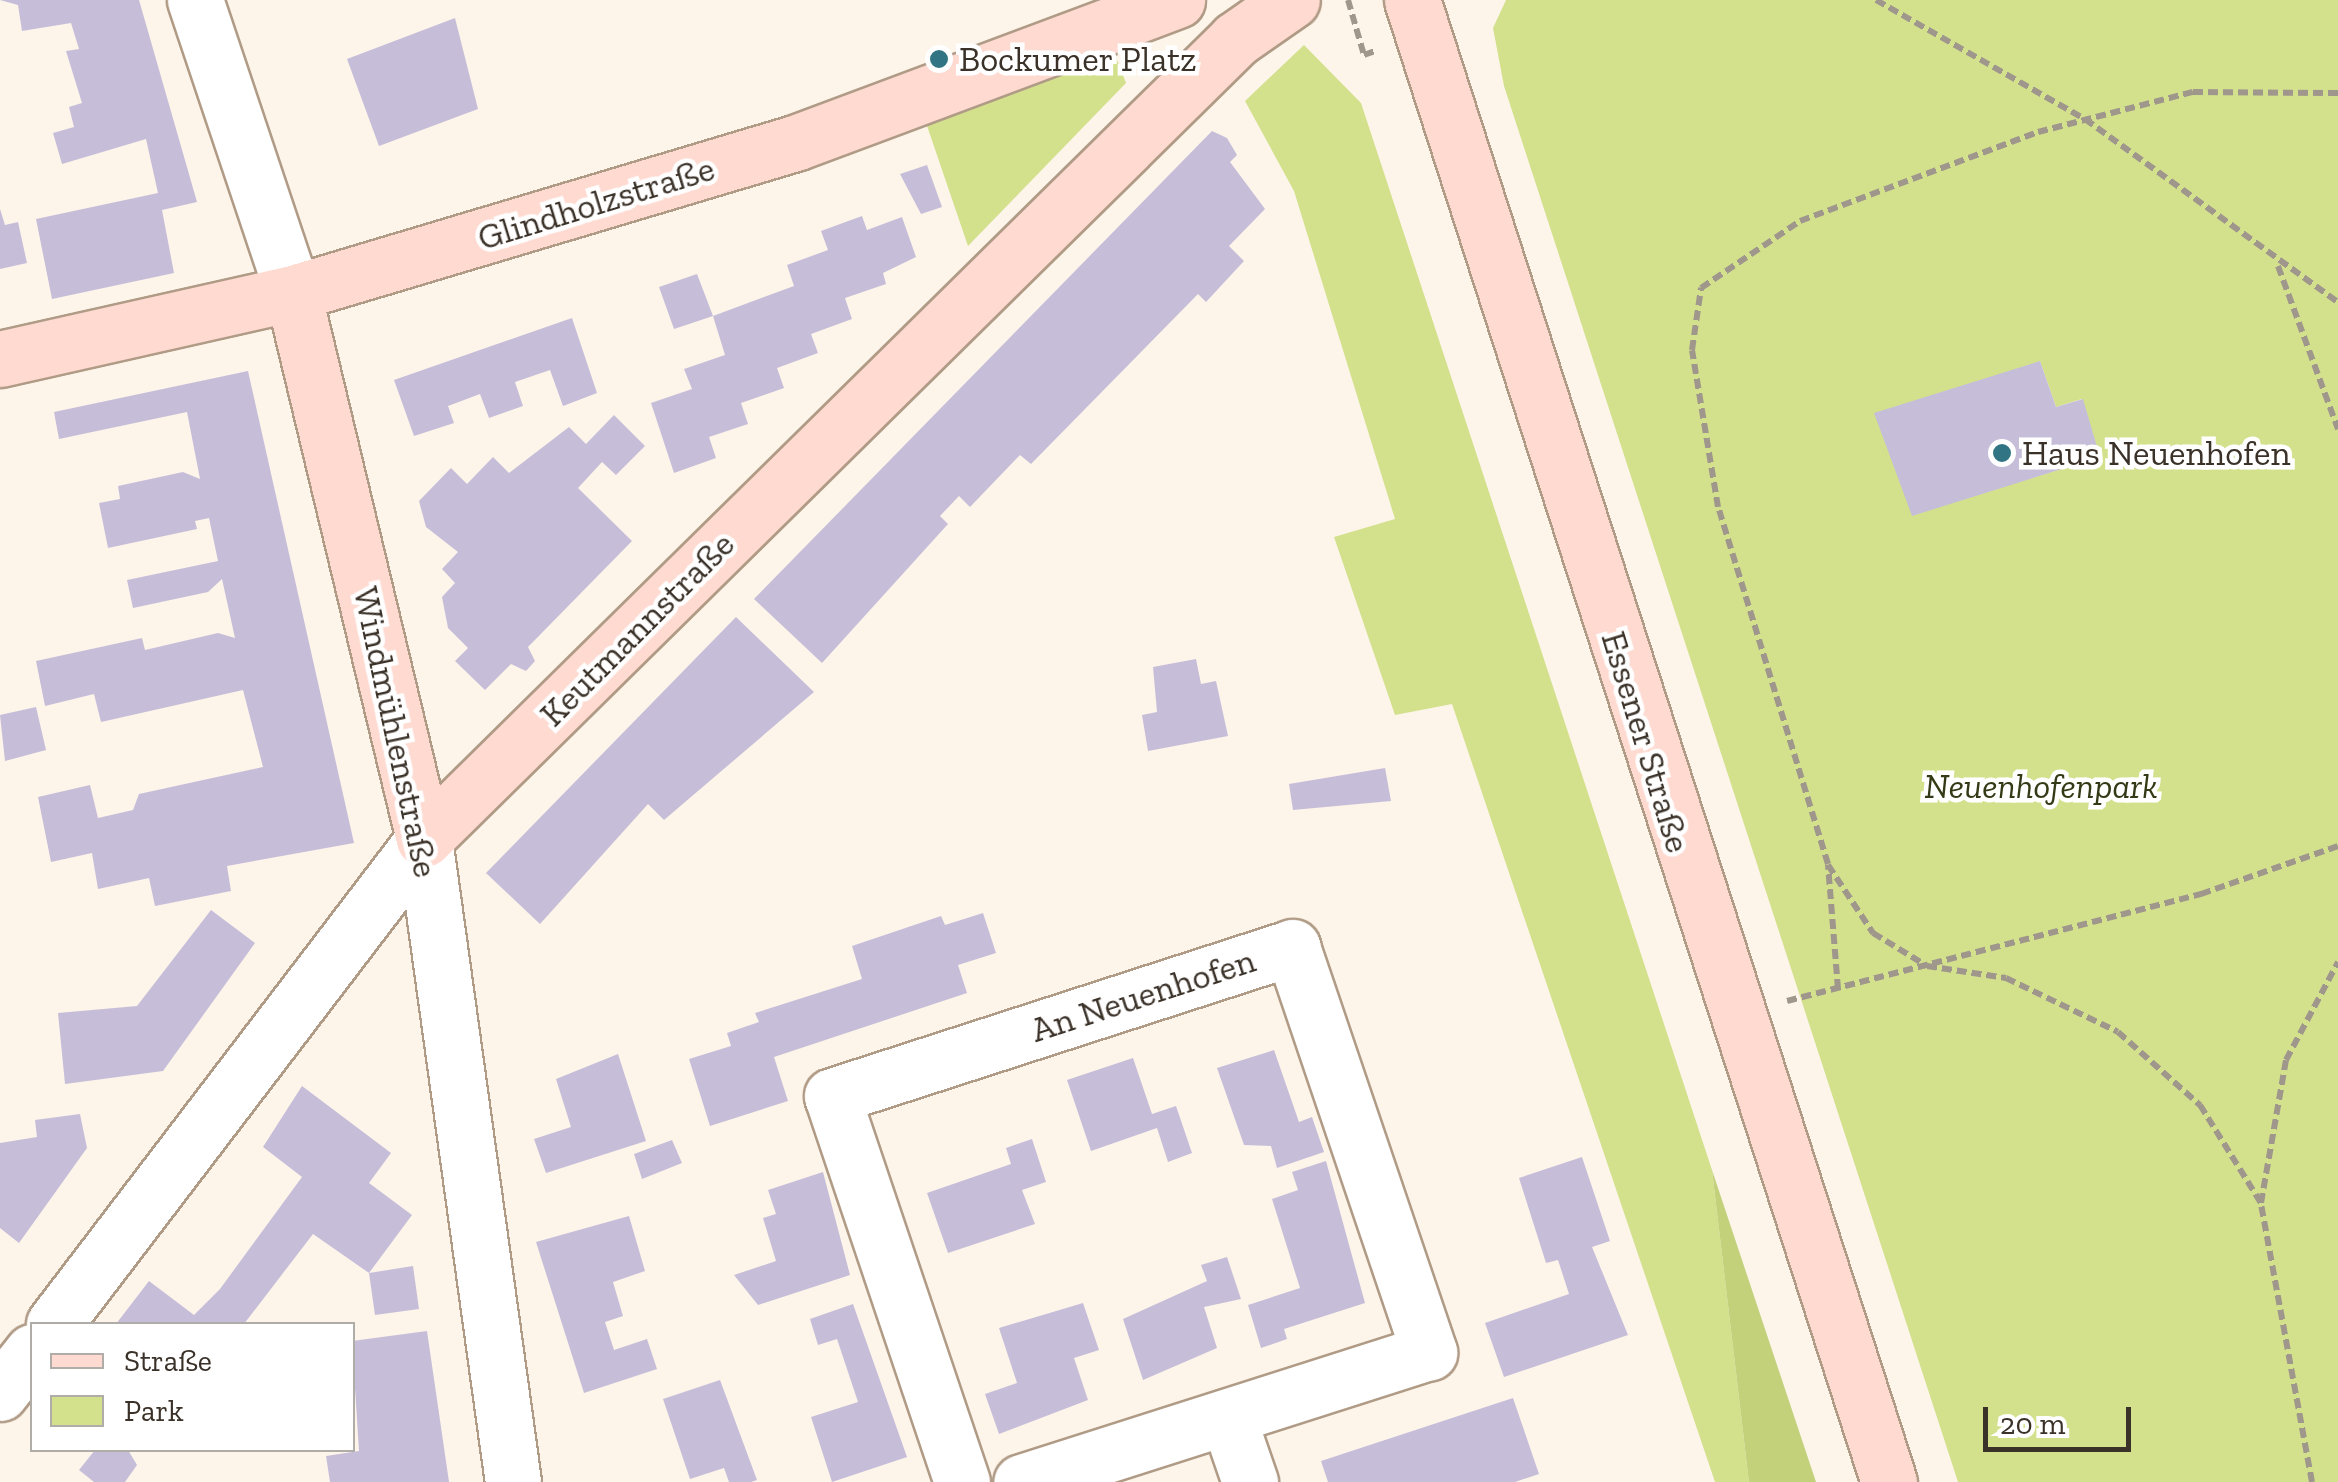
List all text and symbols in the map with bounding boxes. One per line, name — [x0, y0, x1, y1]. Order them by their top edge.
place label: Bockumer Platz — [959, 38, 1197, 80]
marker: Bockumer Platz — [928, 48, 950, 70]
street label: Glindholzstraße — [473, 147, 719, 259]
place label: Haus Neuenhofen — [2022, 432, 2291, 474]
marker: Haus Neuenhofen — [1991, 442, 2013, 464]
street label: Keutmannstraße — [531, 523, 743, 735]
street label: Windmühlenstraße — [345, 583, 447, 881]
street label: Essener Straße — [1592, 626, 1700, 858]
park label: Neuenhofenpark — [1924, 765, 2158, 807]
street label: An Neuenhofen — [1026, 939, 1260, 1051]
legend — [30, 1322, 355, 1452]
text: Straße — [124, 1343, 212, 1379]
scale bar — [1988, 1387, 2136, 1449]
text: Park — [124, 1393, 184, 1429]
text: 20 m — [2000, 1406, 2065, 1442]

